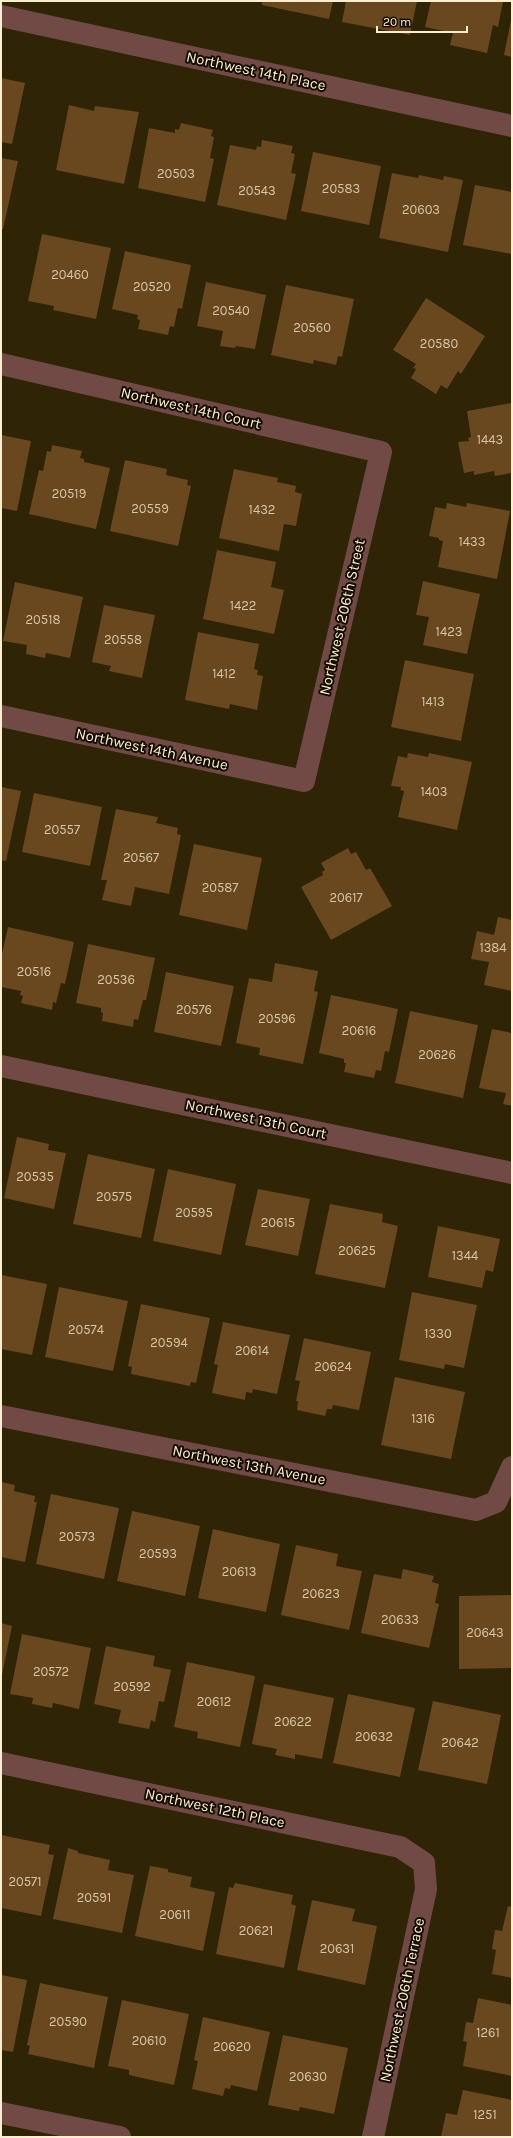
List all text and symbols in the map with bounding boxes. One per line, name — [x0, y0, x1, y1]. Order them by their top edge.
scale bar — [377, 8, 467, 34]
text: 20 m — [383, 15, 411, 29]
street label: Northwest 14th Place — [185, 47, 327, 95]
house number: 20503 — [157, 166, 195, 181]
house number: 20583 — [322, 181, 360, 196]
house number: 20543 — [238, 183, 276, 198]
house number: 20603 — [402, 202, 440, 217]
house number: 20460 — [51, 267, 89, 282]
house number: 20520 — [133, 279, 171, 294]
house number: 20540 — [212, 303, 250, 318]
house number: 20560 — [293, 320, 331, 335]
house number: 20580 — [420, 336, 458, 351]
street label: Northwest 14th Court — [119, 383, 263, 433]
house number: 1443 — [477, 432, 503, 447]
house number: 20519 — [52, 486, 86, 501]
house number: 20559 — [131, 501, 169, 516]
house number: 1432 — [249, 502, 275, 517]
house number: 1433 — [459, 534, 485, 549]
street label: Northwest 206th Street — [315, 537, 369, 697]
house number: 1422 — [230, 598, 256, 613]
house number: 20518 — [26, 612, 60, 627]
house number: 1423 — [436, 624, 462, 639]
house number: 20558 — [104, 632, 142, 647]
house number: 1412 — [212, 666, 236, 681]
house number: 1413 — [421, 694, 445, 709]
street label: Northwest 14th Avenue — [74, 724, 230, 774]
house number: 1403 — [421, 784, 447, 799]
house number: 20557 — [44, 822, 80, 837]
house number: 20567 — [123, 850, 159, 865]
house number: 20587 — [202, 880, 238, 895]
house number: 20617 — [329, 890, 363, 905]
house number: 1384 — [479, 940, 507, 955]
house number: 20516 — [17, 964, 51, 979]
house number: 20536 — [97, 972, 135, 987]
house number: 20576 — [176, 1002, 212, 1017]
house number: 20596 — [258, 1011, 296, 1026]
house number: 20616 — [342, 1023, 376, 1038]
house number: 20626 — [418, 1047, 456, 1062]
street label: Northwest 13th Court — [184, 1095, 329, 1143]
house number: 20535 — [16, 1169, 54, 1184]
house number: 20575 — [96, 1189, 132, 1204]
house number: 20595 — [175, 1205, 213, 1220]
house number: 20615 — [261, 1215, 295, 1230]
house number: 20625 — [338, 1243, 376, 1258]
house number: 1344 — [452, 1248, 478, 1263]
house number: 20574 — [68, 1322, 104, 1337]
house number: 1330 — [424, 1326, 452, 1341]
house number: 20594 — [150, 1335, 188, 1350]
house number: 20614 — [235, 1343, 269, 1358]
house number: 20624 — [314, 1359, 352, 1374]
house number: 1316 — [411, 1411, 435, 1426]
street label: Northwest 13th Avenue — [171, 1441, 327, 1489]
house number: 20573 — [59, 1529, 95, 1544]
house number: 20593 — [139, 1546, 177, 1561]
house number: 20613 — [222, 1564, 256, 1579]
house number: 20623 — [302, 1586, 340, 1601]
house number: 20633 — [381, 1612, 419, 1627]
house number: 20643 — [466, 1625, 504, 1640]
house number: 20572 — [33, 1664, 69, 1679]
house number: 20592 — [113, 1679, 151, 1694]
house number: 20612 — [197, 1694, 231, 1709]
house number: 20622 — [274, 1714, 312, 1729]
house number: 20632 — [355, 1729, 393, 1744]
house number: 20642 — [441, 1735, 479, 1750]
street label: Northwest 12th Place — [144, 1784, 286, 1832]
house number: 20571 — [9, 1874, 42, 1889]
house number: 20591 — [77, 1890, 111, 1905]
house number: 20611 — [159, 1907, 191, 1922]
street label: Northwest 206th Terrace — [376, 1916, 428, 2084]
house number: 20621 — [239, 1923, 273, 1938]
house number: 20631 — [320, 1941, 354, 1956]
house number: 20590 — [49, 2014, 87, 2029]
house number: 1261 — [476, 2025, 500, 2040]
house number: 20610 — [132, 2033, 167, 2048]
house number: 20620 — [213, 2039, 251, 2054]
house number: 20630 — [289, 2069, 327, 2084]
house number: 1251 — [473, 2107, 497, 2122]

